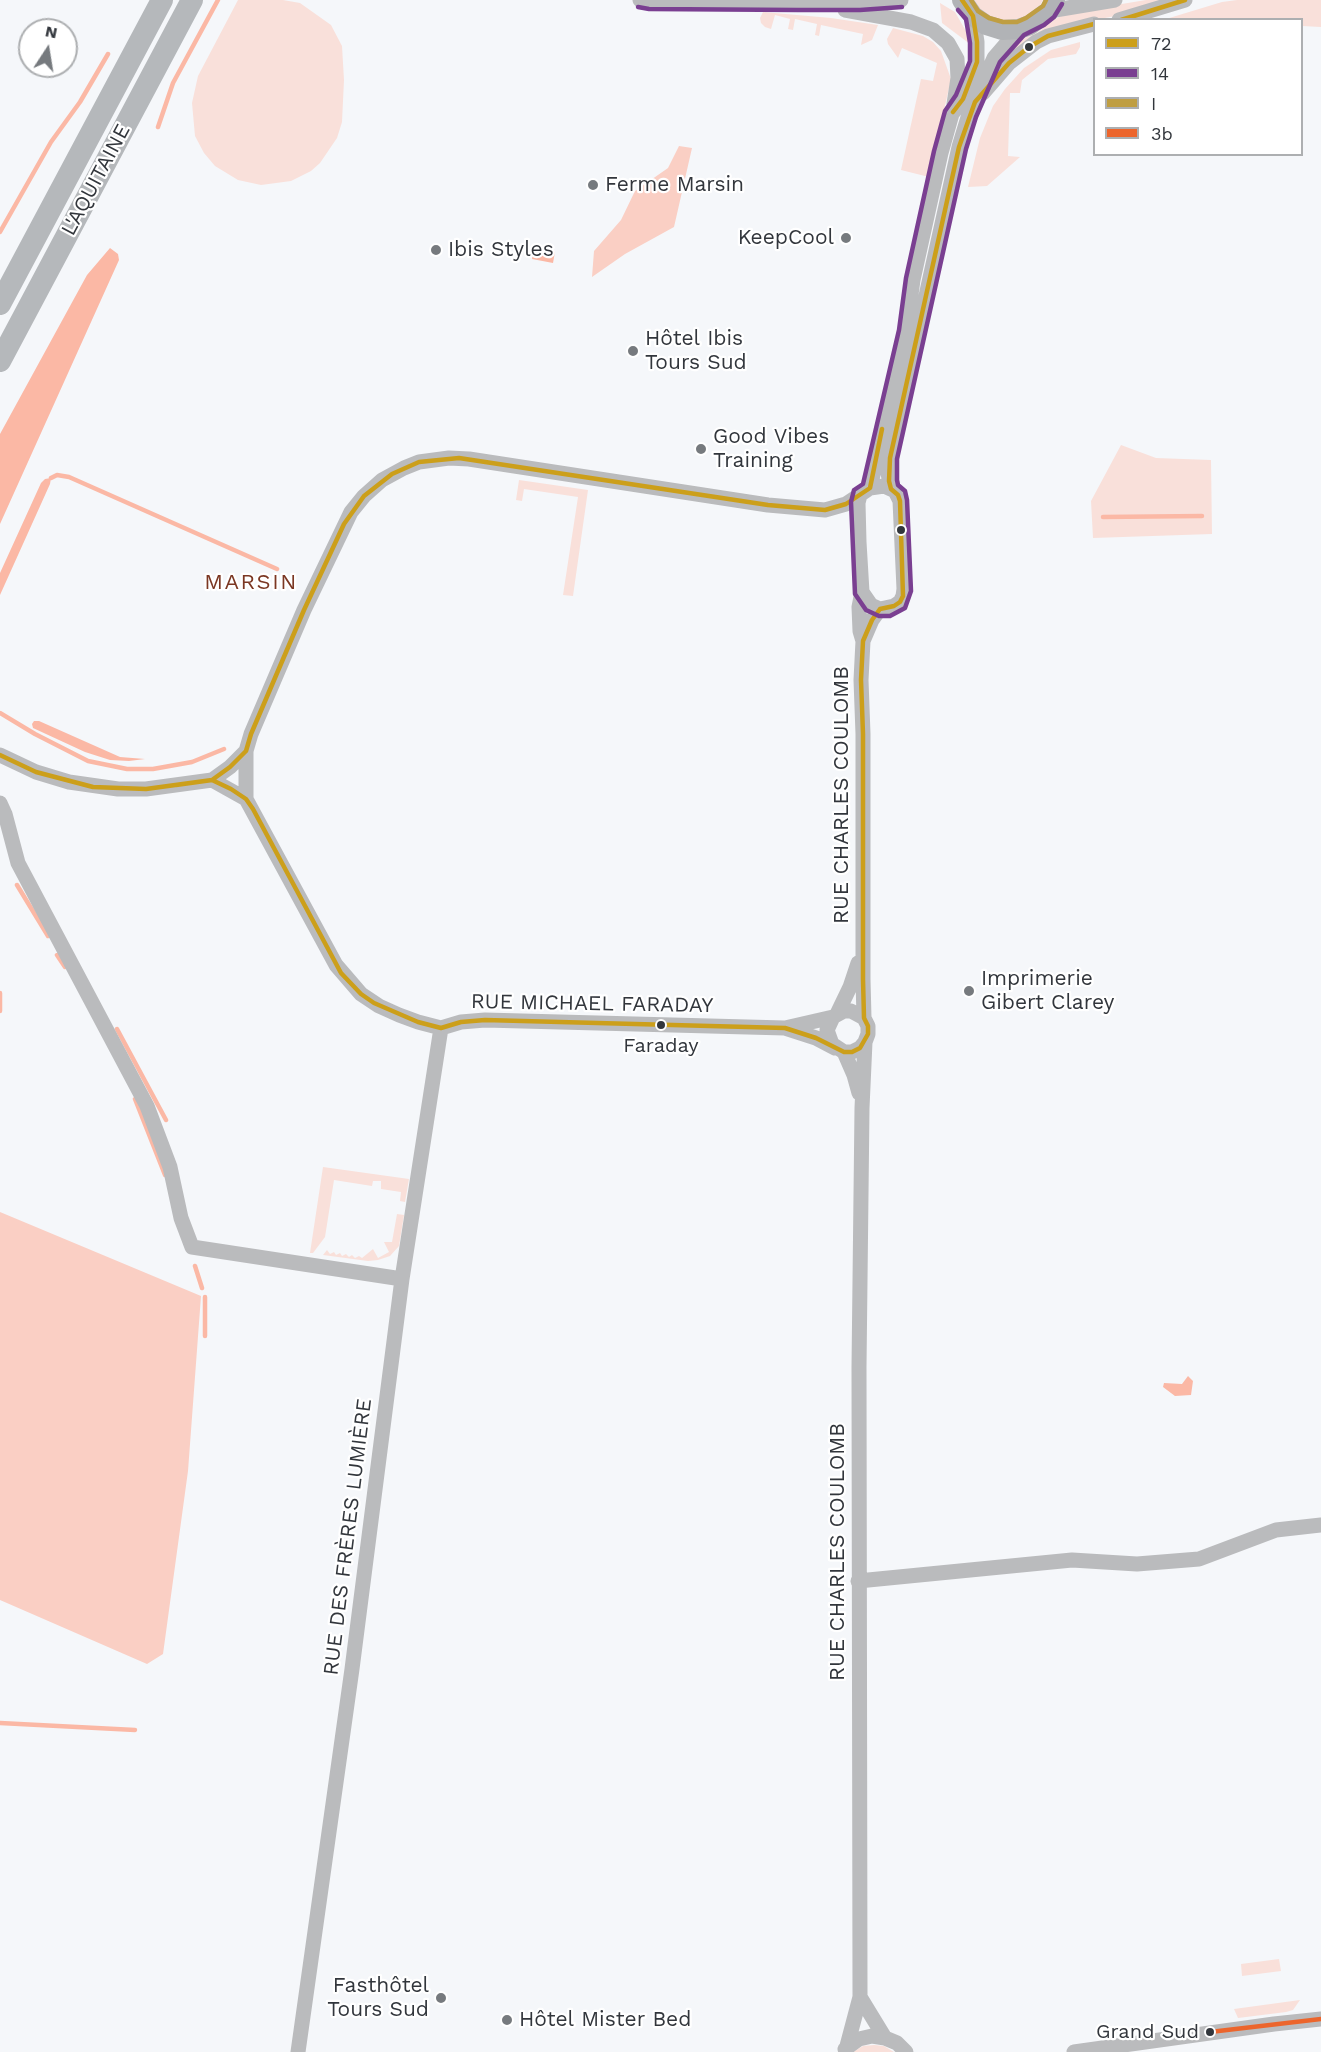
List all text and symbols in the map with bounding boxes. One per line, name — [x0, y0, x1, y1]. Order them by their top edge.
north arrow — [18, 18, 78, 78]
legend — [1093, 18, 1303, 156]
text: N — [44, 21, 59, 42]
text: 72 — [1151, 33, 1172, 54]
unlabelled marker — [1023, 41, 1035, 53]
text: 14 — [1151, 63, 1169, 84]
text: I — [1151, 93, 1156, 114]
street label: L'AQUITAINE — [56, 120, 136, 240]
text: 3b — [1151, 123, 1173, 144]
place label: Ferme Marsin — [605, 172, 744, 198]
marker: Ferme Marsin — [586, 178, 600, 192]
place label: KeepCool — [738, 225, 834, 251]
marker: KeepCool — [839, 231, 853, 245]
place label: Ibis Styles — [448, 237, 554, 263]
marker: Ibis Styles — [429, 243, 443, 257]
place label: Hôtel Ibis Tours Sud — [645, 326, 747, 376]
marker: Hôtel Ibis Tours Sud — [626, 344, 640, 358]
place label: Good Vibes Training — [713, 424, 829, 474]
marker: Good Vibes Training — [694, 442, 708, 456]
unlabelled marker — [895, 524, 907, 536]
district label: MARSIN — [204, 570, 298, 596]
street label: RUE CHARLES COULOMB — [829, 666, 855, 924]
place label: Imprimerie Gibert Clarey — [981, 966, 1114, 1016]
marker: Imprimerie Gibert Clarey — [962, 984, 976, 998]
street label: RUE MICHAEL FARADAY — [471, 989, 713, 1019]
marker: Faraday — [655, 1019, 667, 1031]
place label: Faraday — [623, 1034, 699, 1058]
street label: RUE DES FRÈRES LUMIÈRE — [319, 1397, 377, 1677]
street label: RUE CHARLES COULOMB — [825, 1423, 851, 1681]
place label: Fasthôtel Tours Sud — [327, 1973, 429, 2023]
marker: Fasthôtel Tours Sud — [434, 1991, 448, 2005]
place label: Hôtel Mister Bed — [519, 2007, 691, 2033]
marker: Hôtel Mister Bed — [500, 2013, 514, 2027]
place label: Grand Sud — [1096, 2020, 1199, 2044]
marker: Grand Sud — [1204, 2026, 1216, 2038]

